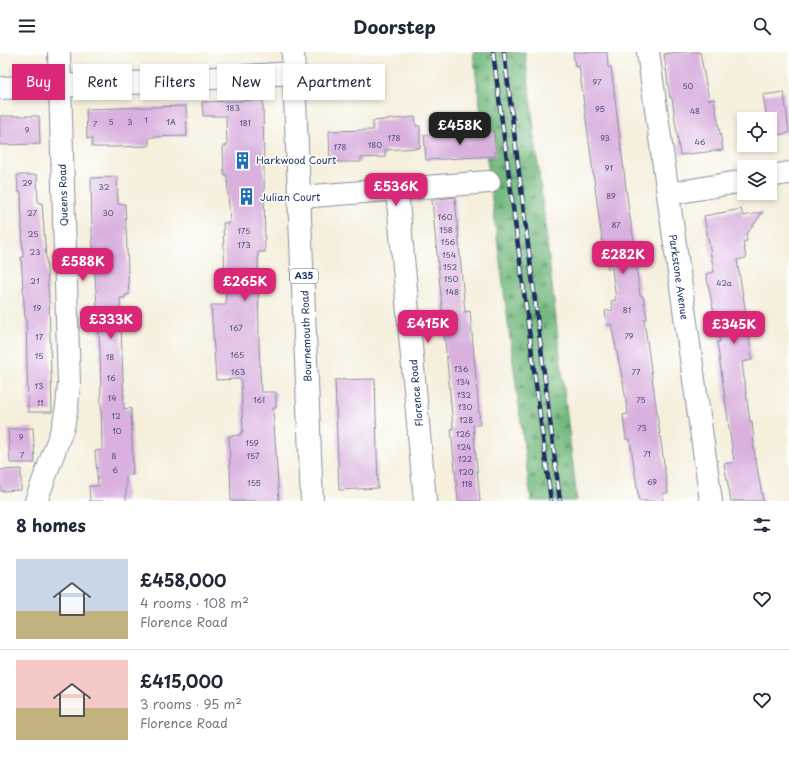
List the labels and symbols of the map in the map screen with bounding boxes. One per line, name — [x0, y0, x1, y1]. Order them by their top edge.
house number: 97 — [592, 76, 602, 88]
house number: 50 — [683, 80, 694, 92]
house number: 183 — [226, 102, 240, 114]
house number: 95 — [595, 103, 605, 115]
house number: 48 — [690, 105, 700, 117]
pin: £458K — [432, 112, 488, 146]
house number: 1 — [144, 114, 148, 126]
house number: 5 — [108, 116, 114, 128]
house number: 3 — [127, 116, 133, 128]
house number: 1A — [166, 116, 176, 128]
house number: 181 — [239, 117, 251, 129]
house number: 7 — [93, 118, 98, 130]
house number: 9 — [25, 124, 30, 136]
house number: 178 — [388, 132, 400, 144]
house number: 93 — [600, 132, 610, 144]
house number: 46 — [695, 136, 706, 148]
house number: 180 — [368, 139, 382, 151]
house number: 178 — [334, 141, 346, 153]
building icon: Harkwood Court — [233, 150, 253, 170]
place label: Harkwood Court — [256, 152, 336, 167]
house number: 91 — [605, 162, 614, 174]
street label: Queens Road — [54, 163, 71, 227]
pin: £536K — [368, 173, 424, 207]
house number: 29 — [22, 177, 32, 189]
house number: 32 — [99, 181, 110, 193]
building icon: Julian Court — [237, 187, 257, 207]
place label: Julian Court — [260, 189, 320, 204]
house number: 89 — [606, 190, 616, 202]
house number: 27 — [27, 207, 37, 219]
house number: 30 — [102, 207, 114, 219]
house number: 160 — [437, 211, 453, 223]
house number: 87 — [611, 219, 621, 231]
house number: 158 — [439, 224, 453, 236]
house number: 175 — [238, 225, 251, 237]
house number: 25 — [28, 228, 38, 240]
street label: Parkstone Avenue — [666, 233, 693, 321]
house number: 156 — [441, 236, 456, 248]
house number: 173 — [237, 239, 251, 251]
pin: £282K — [595, 241, 651, 275]
house number: 23 — [30, 246, 40, 258]
pin: £588K — [55, 248, 111, 282]
house number: 154 — [442, 249, 456, 261]
house number: 152 — [443, 261, 457, 273]
pin: £265K — [217, 268, 273, 302]
road number: A35 — [290, 269, 318, 283]
house number: 150 — [444, 273, 458, 285]
house number: 21 — [30, 275, 40, 287]
house number: 42a — [716, 277, 732, 289]
house number: 148 — [445, 286, 459, 298]
street label: Bournemouth Road — [296, 290, 315, 382]
house number: 19 — [33, 302, 41, 314]
house number: 81 — [623, 304, 632, 316]
pin: £333K — [83, 306, 139, 340]
pin: £415K — [400, 310, 456, 344]
pin: £345K — [706, 311, 762, 345]
house number: 167 — [229, 322, 243, 334]
house number: 79 — [624, 330, 634, 342]
house number: 17 — [35, 331, 44, 343]
house number: 165 — [230, 349, 244, 361]
house number: 15 — [35, 350, 43, 362]
house number: 18 — [106, 351, 114, 363]
street label: Florence Road — [405, 359, 426, 427]
house number: 136 — [454, 363, 469, 375]
house number: 163 — [231, 366, 245, 378]
house number: 77 — [632, 366, 641, 378]
house number: 16 — [106, 372, 116, 384]
house number: 134 — [456, 376, 470, 388]
house number: 13 — [35, 380, 43, 392]
house number: 132 — [457, 389, 472, 401]
house number: 14 — [108, 392, 116, 404]
house number: 161 — [253, 394, 265, 406]
house number: 75 — [636, 394, 646, 406]
house number: 11 — [37, 397, 43, 409]
house number: 130 — [458, 401, 473, 413]
house number: 12 — [111, 410, 121, 422]
house number: 128 — [459, 414, 473, 426]
house number: 73 — [637, 422, 647, 434]
house number: 10 — [112, 425, 122, 437]
house number: 126 — [456, 428, 471, 440]
house number: 9 — [19, 431, 24, 443]
house number: 159 — [245, 437, 259, 449]
house number: 124 — [457, 441, 471, 453]
house number: 71 — [643, 448, 651, 460]
house number: 7 — [20, 449, 25, 461]
house number: 8 — [112, 450, 117, 462]
house number: 157 — [246, 450, 260, 462]
house number: 122 — [458, 453, 472, 465]
house number: 6 — [112, 464, 118, 476]
house number: 120 — [458, 466, 474, 478]
house number: 69 — [647, 476, 657, 488]
house number: 155 — [247, 477, 261, 489]
house number: 118 — [461, 478, 473, 490]

